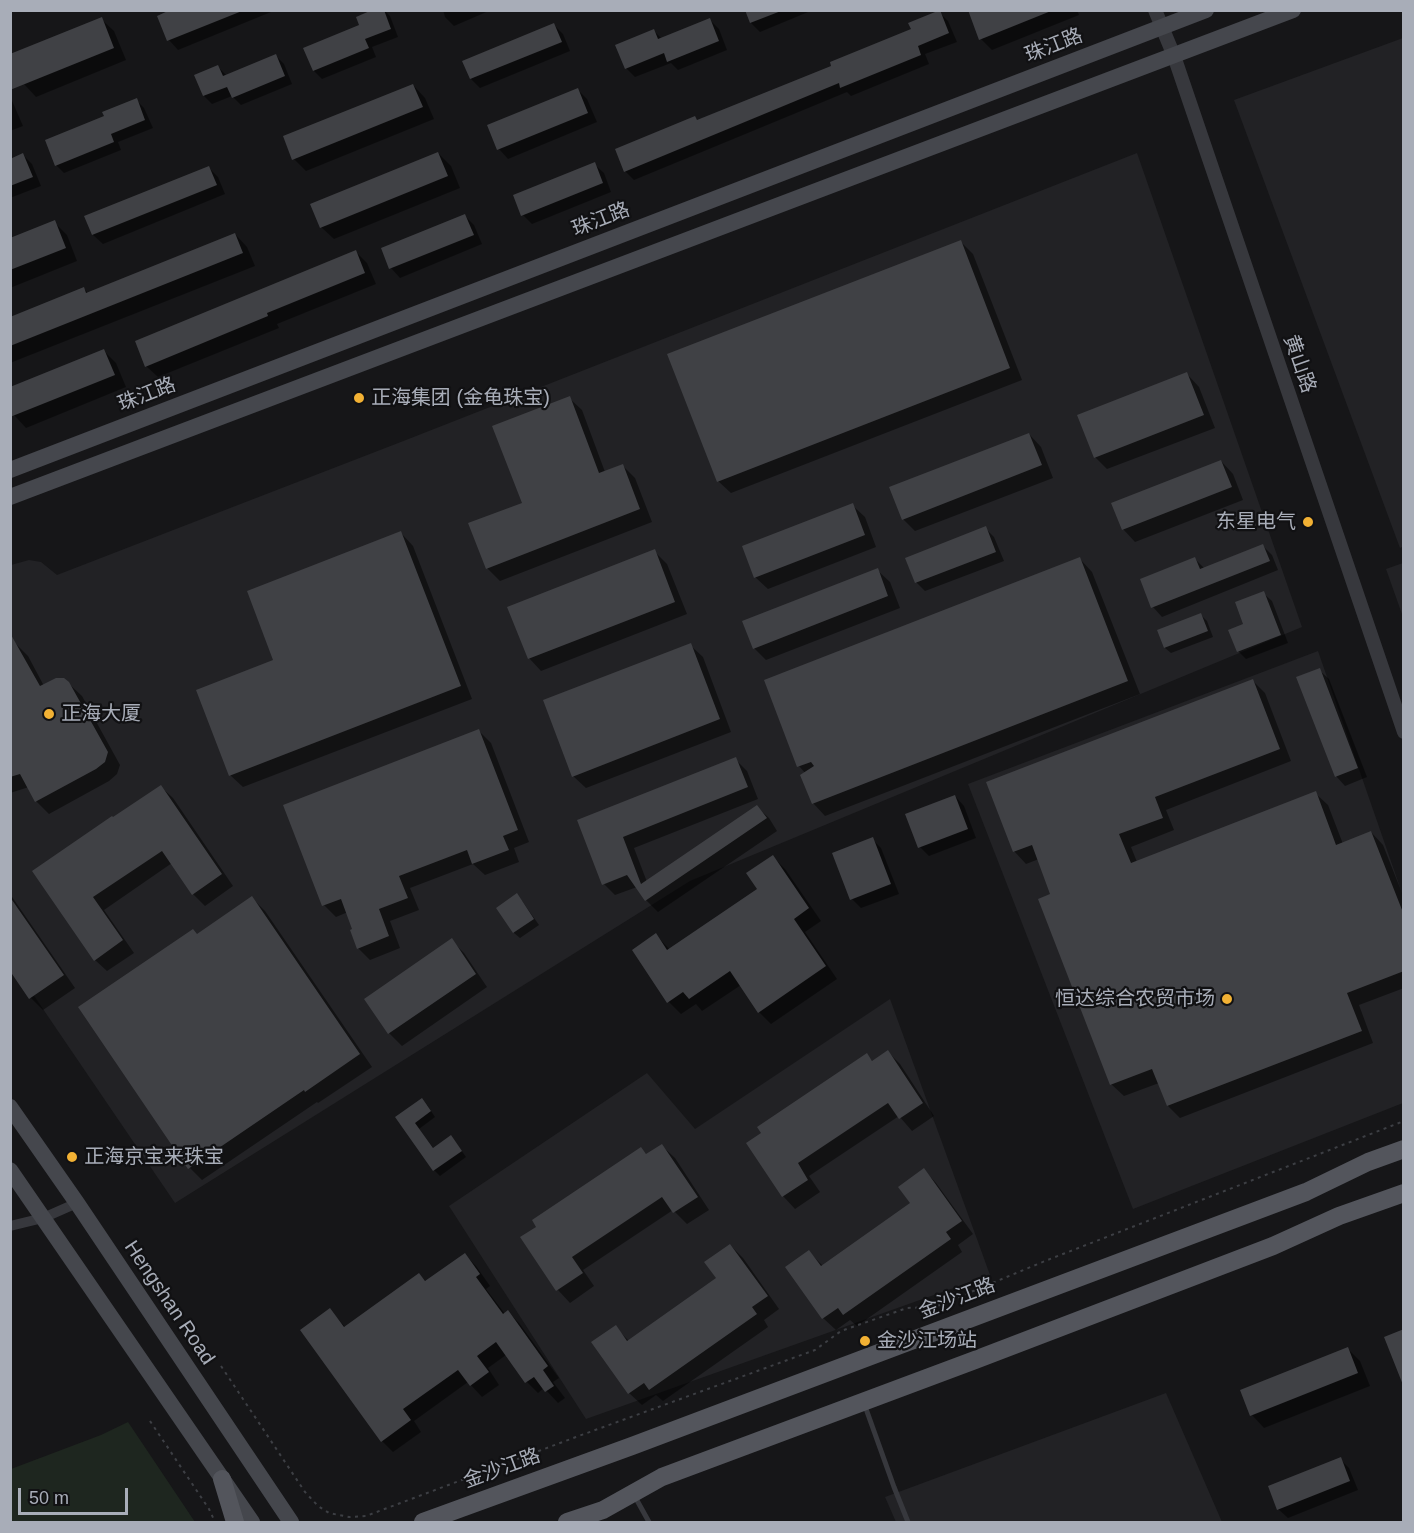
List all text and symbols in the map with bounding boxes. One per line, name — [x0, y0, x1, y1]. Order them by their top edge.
street label: 珠江路 — [1022, 24, 1086, 68]
street label: 珠江路 — [569, 198, 633, 242]
street label: 黄山路 — [1278, 332, 1320, 396]
street label: 珠江路 — [115, 373, 179, 417]
place label: 正海集团 (金龟珠宝) — [371, 386, 550, 410]
marker: 正海集团 (金龟珠宝) — [352, 391, 366, 405]
place label: 东星电气 — [1216, 510, 1296, 534]
marker: 东星电气 — [1301, 515, 1315, 529]
place label: 正海大厦 — [61, 702, 141, 726]
marker: 正海大厦 — [42, 707, 56, 721]
place label: 恒达综合农贸市场 — [1055, 987, 1215, 1011]
marker: 恒达综合农贸市场 — [1220, 992, 1234, 1006]
place label: 正海京宝来珠宝 — [84, 1145, 224, 1169]
marker: 正海京宝来珠宝 — [65, 1150, 79, 1164]
street label: Hengshan Road — [119, 1236, 219, 1370]
street label: 金沙江路 — [915, 1273, 999, 1325]
place label: 金沙江场站 — [877, 1329, 977, 1353]
marker: 金沙江场站 — [858, 1334, 872, 1348]
street label: 金沙江路 — [460, 1444, 544, 1494]
scale bar — [21, 1476, 130, 1514]
text: 50 m — [29, 1488, 69, 1508]

